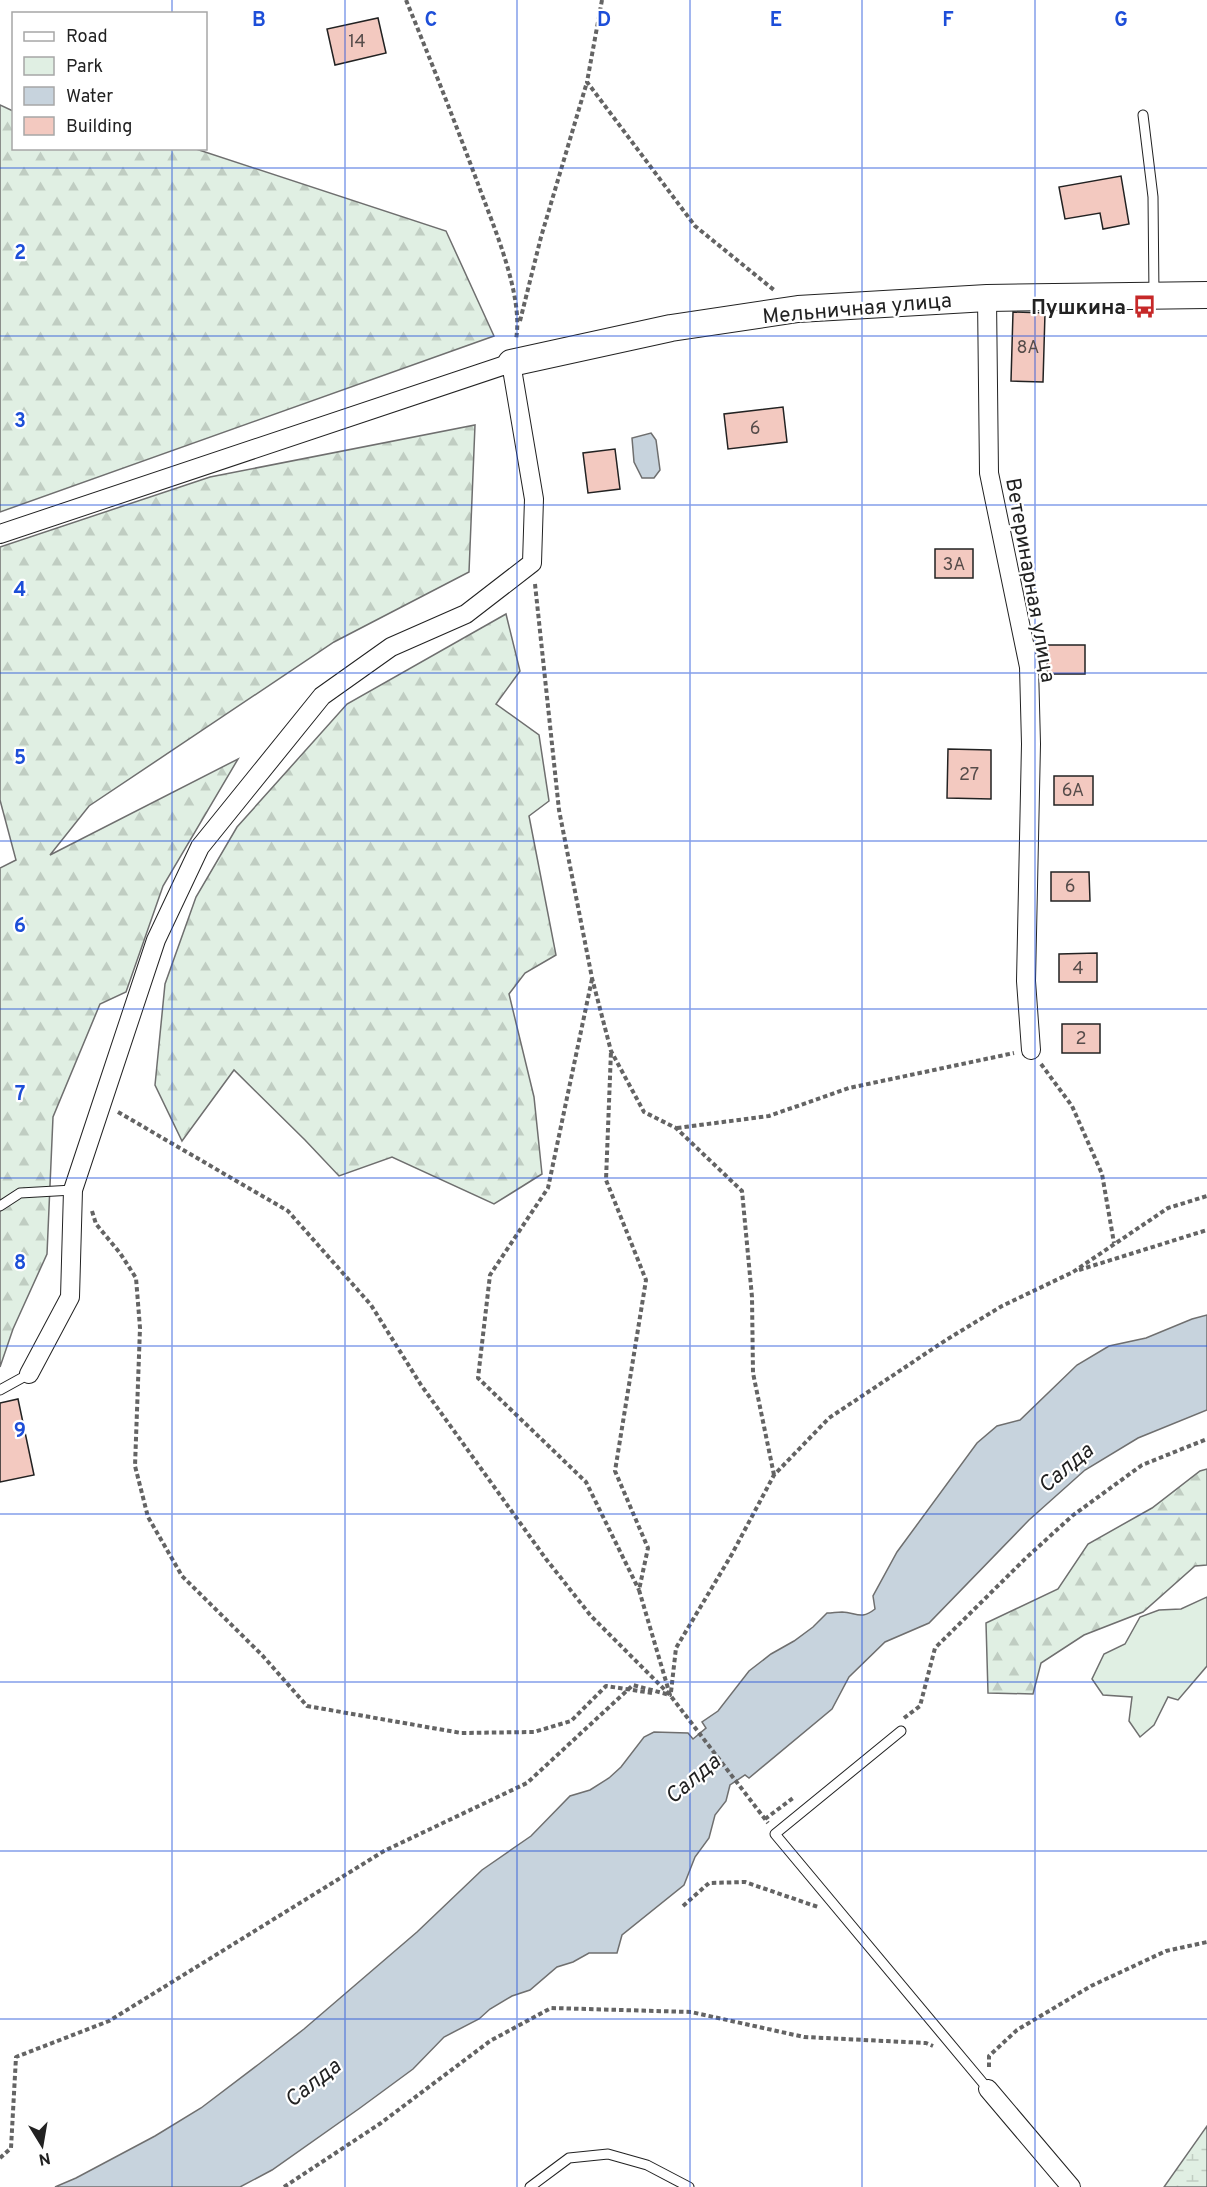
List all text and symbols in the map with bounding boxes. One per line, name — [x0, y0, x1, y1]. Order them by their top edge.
text: B — [252, 8, 266, 34]
text: C — [425, 8, 437, 34]
text: D — [597, 8, 611, 34]
text: E — [770, 8, 782, 34]
text: F — [942, 8, 954, 34]
text: G — [1114, 8, 1128, 34]
legend — [12, 12, 207, 150]
text: Road — [66, 26, 108, 49]
house number: 14 — [348, 31, 366, 54]
text: Park — [66, 56, 103, 79]
text: Water — [66, 86, 113, 109]
text: Building — [66, 116, 132, 139]
text: 2 — [14, 241, 26, 267]
street label: Мельничная улица — [761, 288, 953, 331]
bus stop icon: Пушкина — [1131, 294, 1157, 320]
place label: Пушкина — [1031, 295, 1126, 322]
house number: 8А — [1016, 337, 1040, 360]
text: 3 — [14, 409, 26, 435]
house number: 6 — [750, 418, 760, 441]
street label: Ветеринарная улица — [998, 476, 1061, 685]
house number: 3А — [943, 554, 965, 577]
text: 4 — [14, 578, 26, 604]
text: 5 — [14, 746, 26, 772]
house number: 27 — [959, 764, 979, 787]
house number: 6А — [1062, 780, 1084, 803]
house number: 6 — [1065, 876, 1075, 899]
text: 6 — [14, 914, 26, 940]
house number: 4 — [1072, 958, 1084, 981]
house number: 2 — [1075, 1028, 1087, 1051]
text: 7 — [15, 1082, 25, 1108]
text: 8 — [14, 1251, 26, 1277]
text: 9 — [14, 1419, 26, 1445]
water label: Салда — [1033, 1438, 1100, 1500]
water label: Салда — [660, 1749, 727, 1811]
water label: Салда — [280, 2053, 348, 2114]
north arrow — [12, 2115, 72, 2175]
text: N — [37, 2147, 52, 2169]

